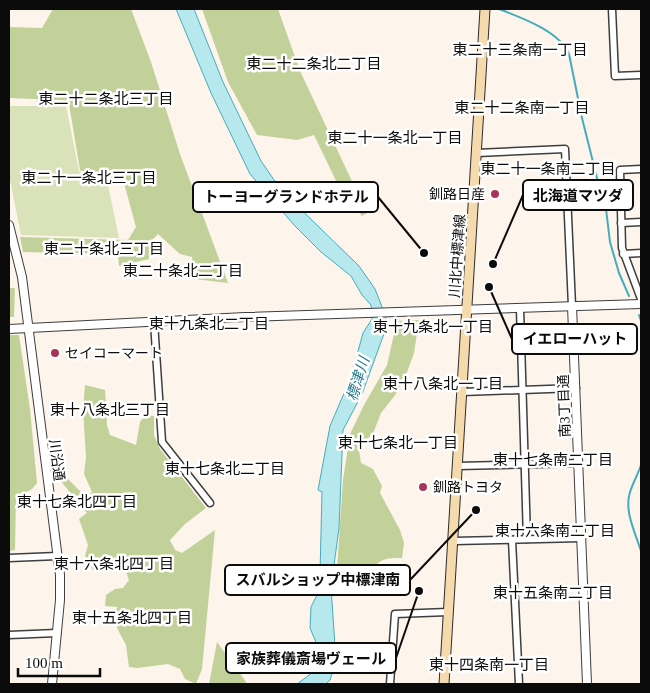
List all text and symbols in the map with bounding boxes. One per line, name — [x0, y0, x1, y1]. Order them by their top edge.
district label: 東二十三条南一丁目 — [452, 42, 588, 58]
district label: 東二十二条北二丁目 — [246, 55, 382, 72]
district label: 東二十二条北三丁目 — [38, 90, 174, 107]
district label: 東二十二条南一丁目 — [454, 100, 590, 116]
district label: 東二十一条北一丁目 — [327, 129, 463, 146]
district label: 東二十一条南二丁目 — [480, 161, 616, 177]
district label: 東二十一条北三丁目 — [21, 169, 157, 186]
callout: 北海道マツダ — [523, 180, 633, 210]
callout: トーヨーグランドホテル — [193, 182, 378, 212]
place label: 釧路日産 — [429, 186, 485, 202]
marker: 釧路日産 — [489, 188, 501, 200]
text: 北海道マツダ — [533, 188, 623, 204]
text: トーヨーグランドホテル — [203, 189, 369, 205]
street label: 川北中標津線 — [446, 214, 468, 298]
district label: 東二十条北三丁目 — [44, 240, 164, 257]
district label: 東二十条北二丁目 — [123, 262, 243, 279]
district label: 東十九条北二丁目 — [149, 315, 269, 332]
district label: 東十九条北一丁目 — [373, 318, 493, 335]
callout: イエローハット — [512, 324, 637, 354]
text: イエローハット — [523, 331, 627, 347]
place label: セイコーマート — [65, 346, 163, 361]
marker: セイコーマート — [49, 347, 61, 359]
water label: 標津川 — [344, 353, 373, 403]
street label: 南3丁目通 — [556, 374, 573, 438]
district label: 東十八条北一丁目 — [383, 375, 503, 392]
district label: 東十八条北三丁目 — [50, 401, 170, 418]
district label: 東十七条北一丁目 — [338, 434, 458, 451]
street label: 川沿通 — [47, 438, 67, 482]
district label: 東十七条南二丁目 — [493, 452, 613, 468]
district label: 東十七条北二丁目 — [165, 460, 285, 477]
place label: 釧路トヨタ — [433, 479, 503, 495]
marker: 釧路トヨタ — [417, 481, 429, 493]
district label: 東十七条北四丁目 — [17, 493, 137, 510]
district label: 東十六条南二丁目 — [495, 523, 615, 539]
district label: 東十六条北四丁目 — [54, 555, 174, 572]
callout: スバルショップ中標津南 — [225, 565, 410, 595]
text: スバルショップ中標津南 — [235, 572, 401, 588]
district label: 東十五条南二丁目 — [493, 585, 613, 601]
district label: 東十五条北四丁目 — [72, 609, 192, 626]
callout: 家族葬儀斎場ヴェール — [226, 643, 396, 673]
scale bar — [18, 646, 100, 678]
text: 家族葬儀斎場ヴェール — [236, 650, 386, 667]
text: 100 m — [25, 655, 63, 671]
district label: 東十四条南一丁目 — [429, 657, 549, 673]

